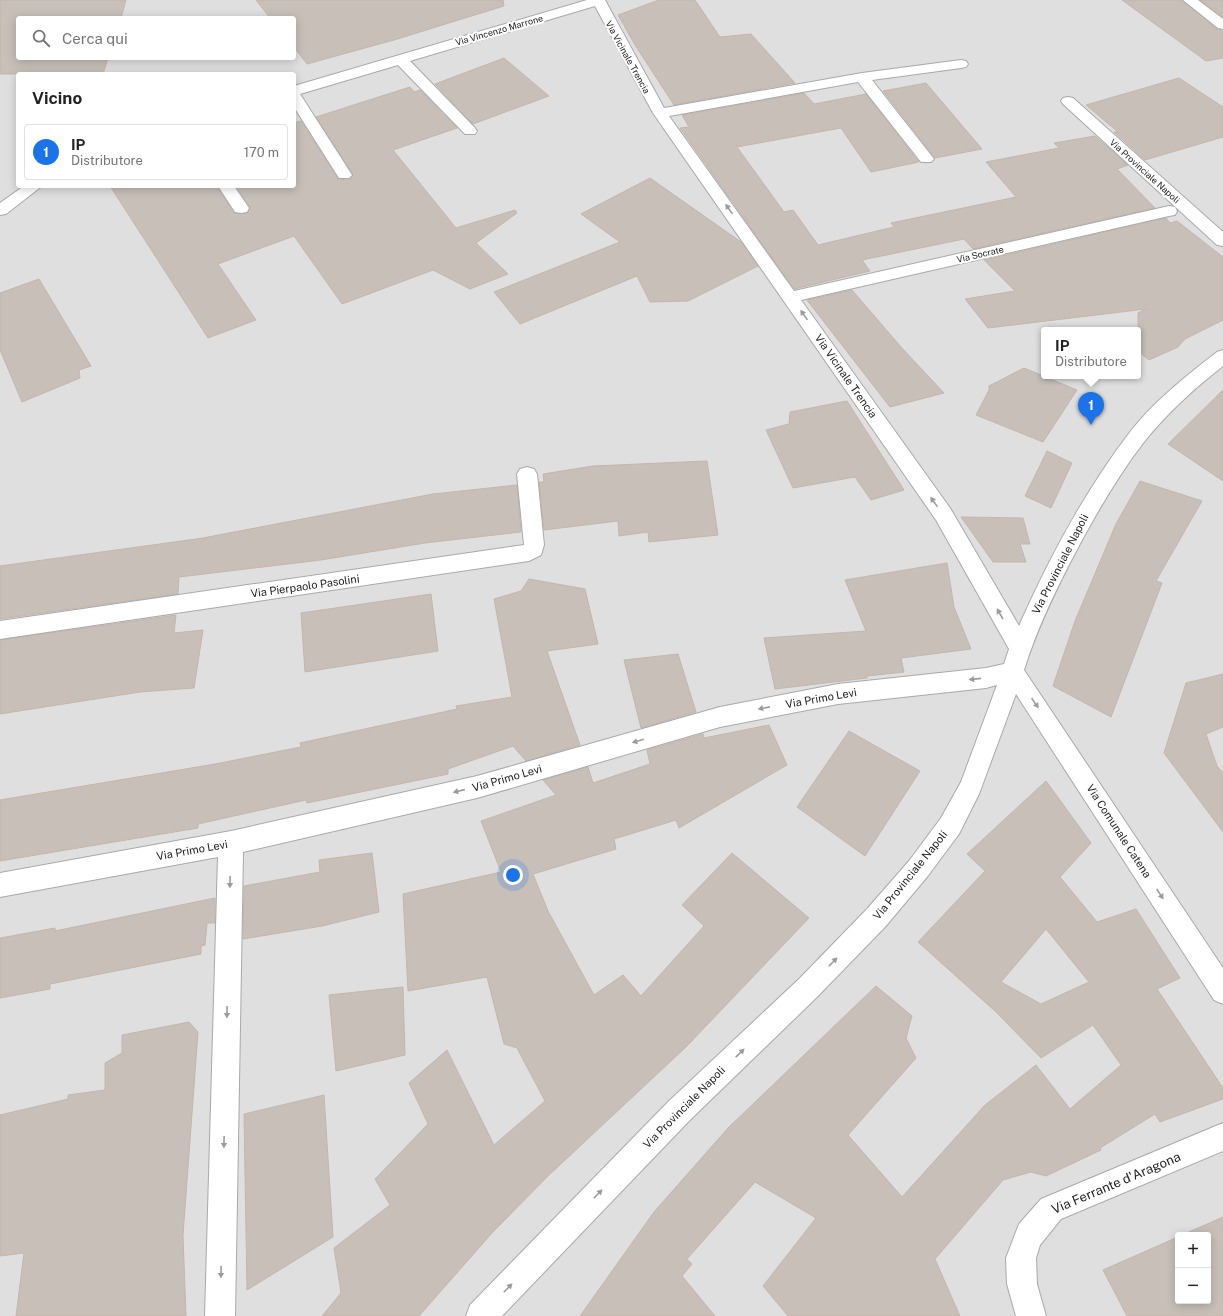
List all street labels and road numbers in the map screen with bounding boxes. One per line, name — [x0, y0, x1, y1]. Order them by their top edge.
street label: Via Vincenzo Marrone — [454, 12, 544, 48]
street label: Via Vicinale Trencia — [603, 19, 653, 95]
street label: Via Provinciale Napoli — [1108, 137, 1182, 205]
street label: Via Socrate — [955, 243, 1005, 265]
street label: Via Vicinale Trencia — [813, 332, 879, 420]
street label: Via Provinciale Napoli — [1030, 512, 1090, 616]
street label: Via Pierpaolo Pasolini — [250, 572, 360, 600]
street label: Via Primo Levi — [785, 686, 857, 710]
street label: Via Primo Levi — [471, 762, 543, 794]
street label: Via Comunale Catena — [1084, 782, 1154, 880]
street label: Via Provinciale Napoli — [871, 828, 949, 922]
street label: Via Primo Levi — [156, 838, 228, 862]
street label: Via Provinciale Napoli — [641, 1064, 727, 1150]
street label: Via Ferrante d'Aragona — [1049, 1149, 1183, 1217]

